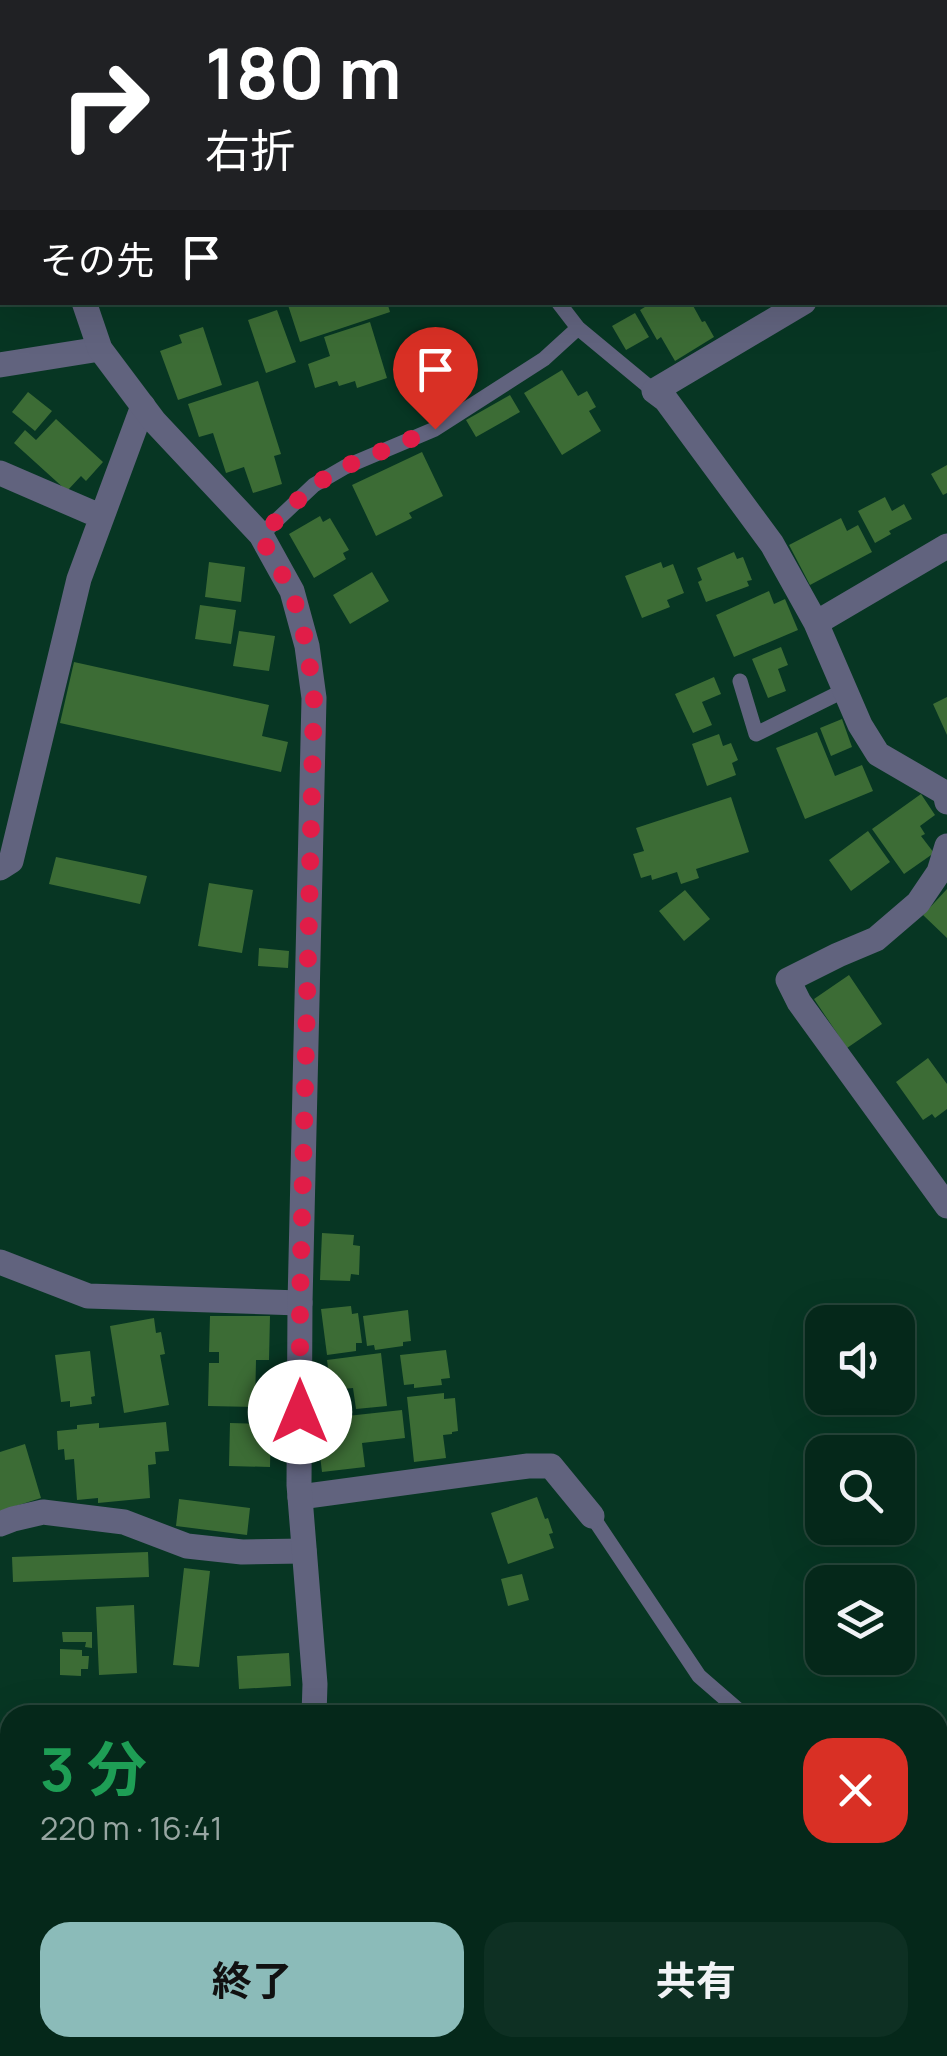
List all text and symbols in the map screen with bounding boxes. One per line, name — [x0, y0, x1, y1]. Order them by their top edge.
text: 180 m — [205, 24, 402, 120]
icon: right — [40, 40, 170, 170]
text: 右折 — [205, 119, 295, 181]
icon: arrive — [174, 230, 229, 285]
text: その先 — [40, 233, 154, 285]
pin — [393, 327, 478, 430]
icon: arrive — [408, 342, 463, 397]
map controls — [805, 1305, 915, 1675]
button: sound — [805, 1305, 915, 1415]
position arrow — [248, 1360, 352, 1464]
button: search — [805, 1435, 915, 1545]
button: layers — [805, 1565, 915, 1675]
text: 3 分 — [40, 1727, 147, 1809]
button: close — [803, 1738, 908, 1843]
text: 220 m · 16:41 — [40, 1806, 223, 1850]
button: 終了 — [40, 1922, 464, 2037]
button: 共有 — [484, 1922, 908, 2037]

